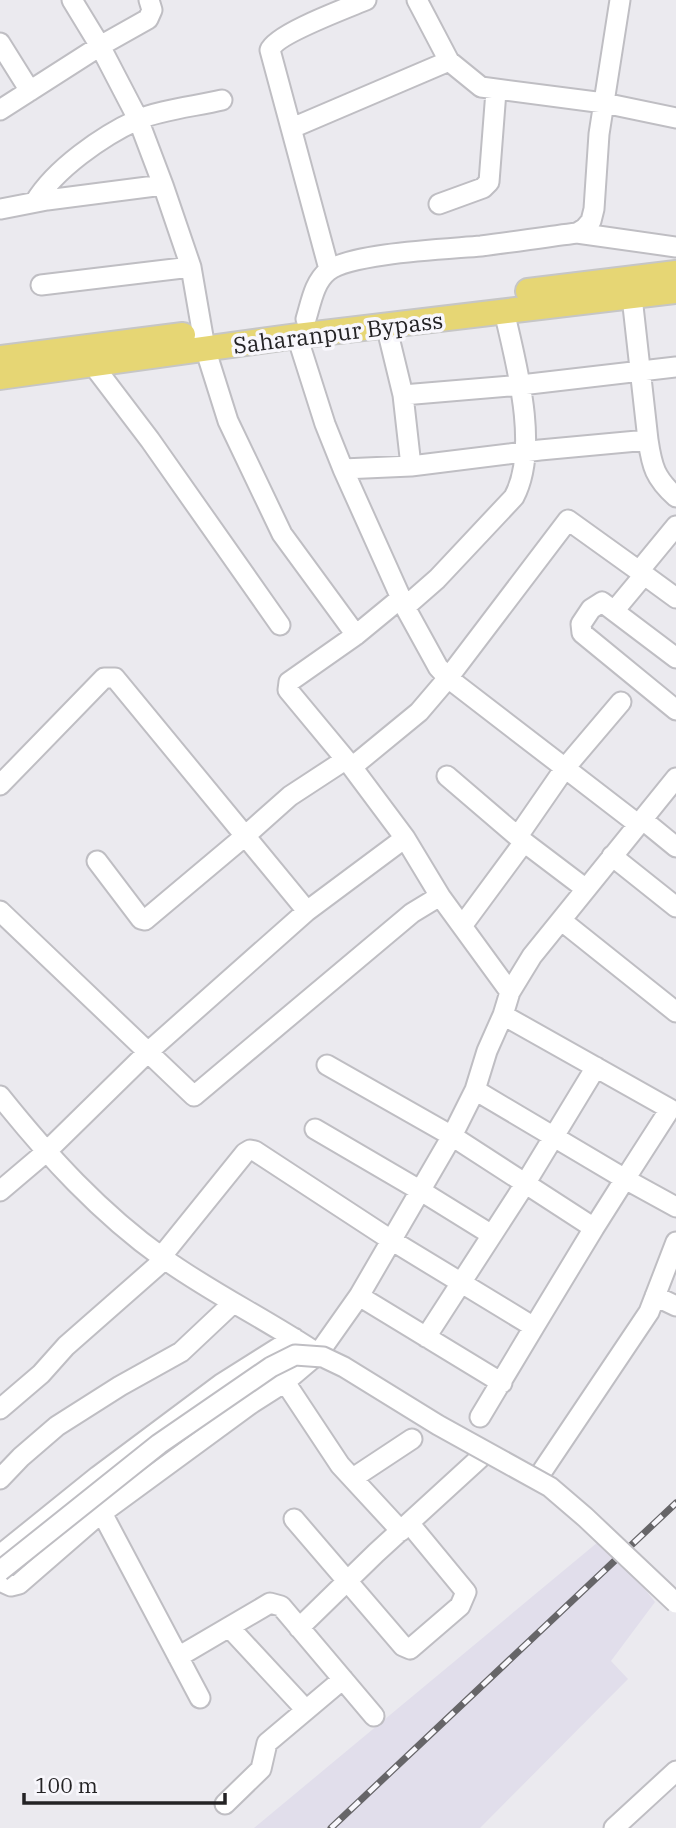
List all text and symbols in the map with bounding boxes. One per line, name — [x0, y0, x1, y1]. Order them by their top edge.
street label: Saharanpur Bypass — [231, 304, 445, 360]
scale bar — [24, 1762, 226, 1806]
text: 100 m — [35, 1771, 98, 1799]

